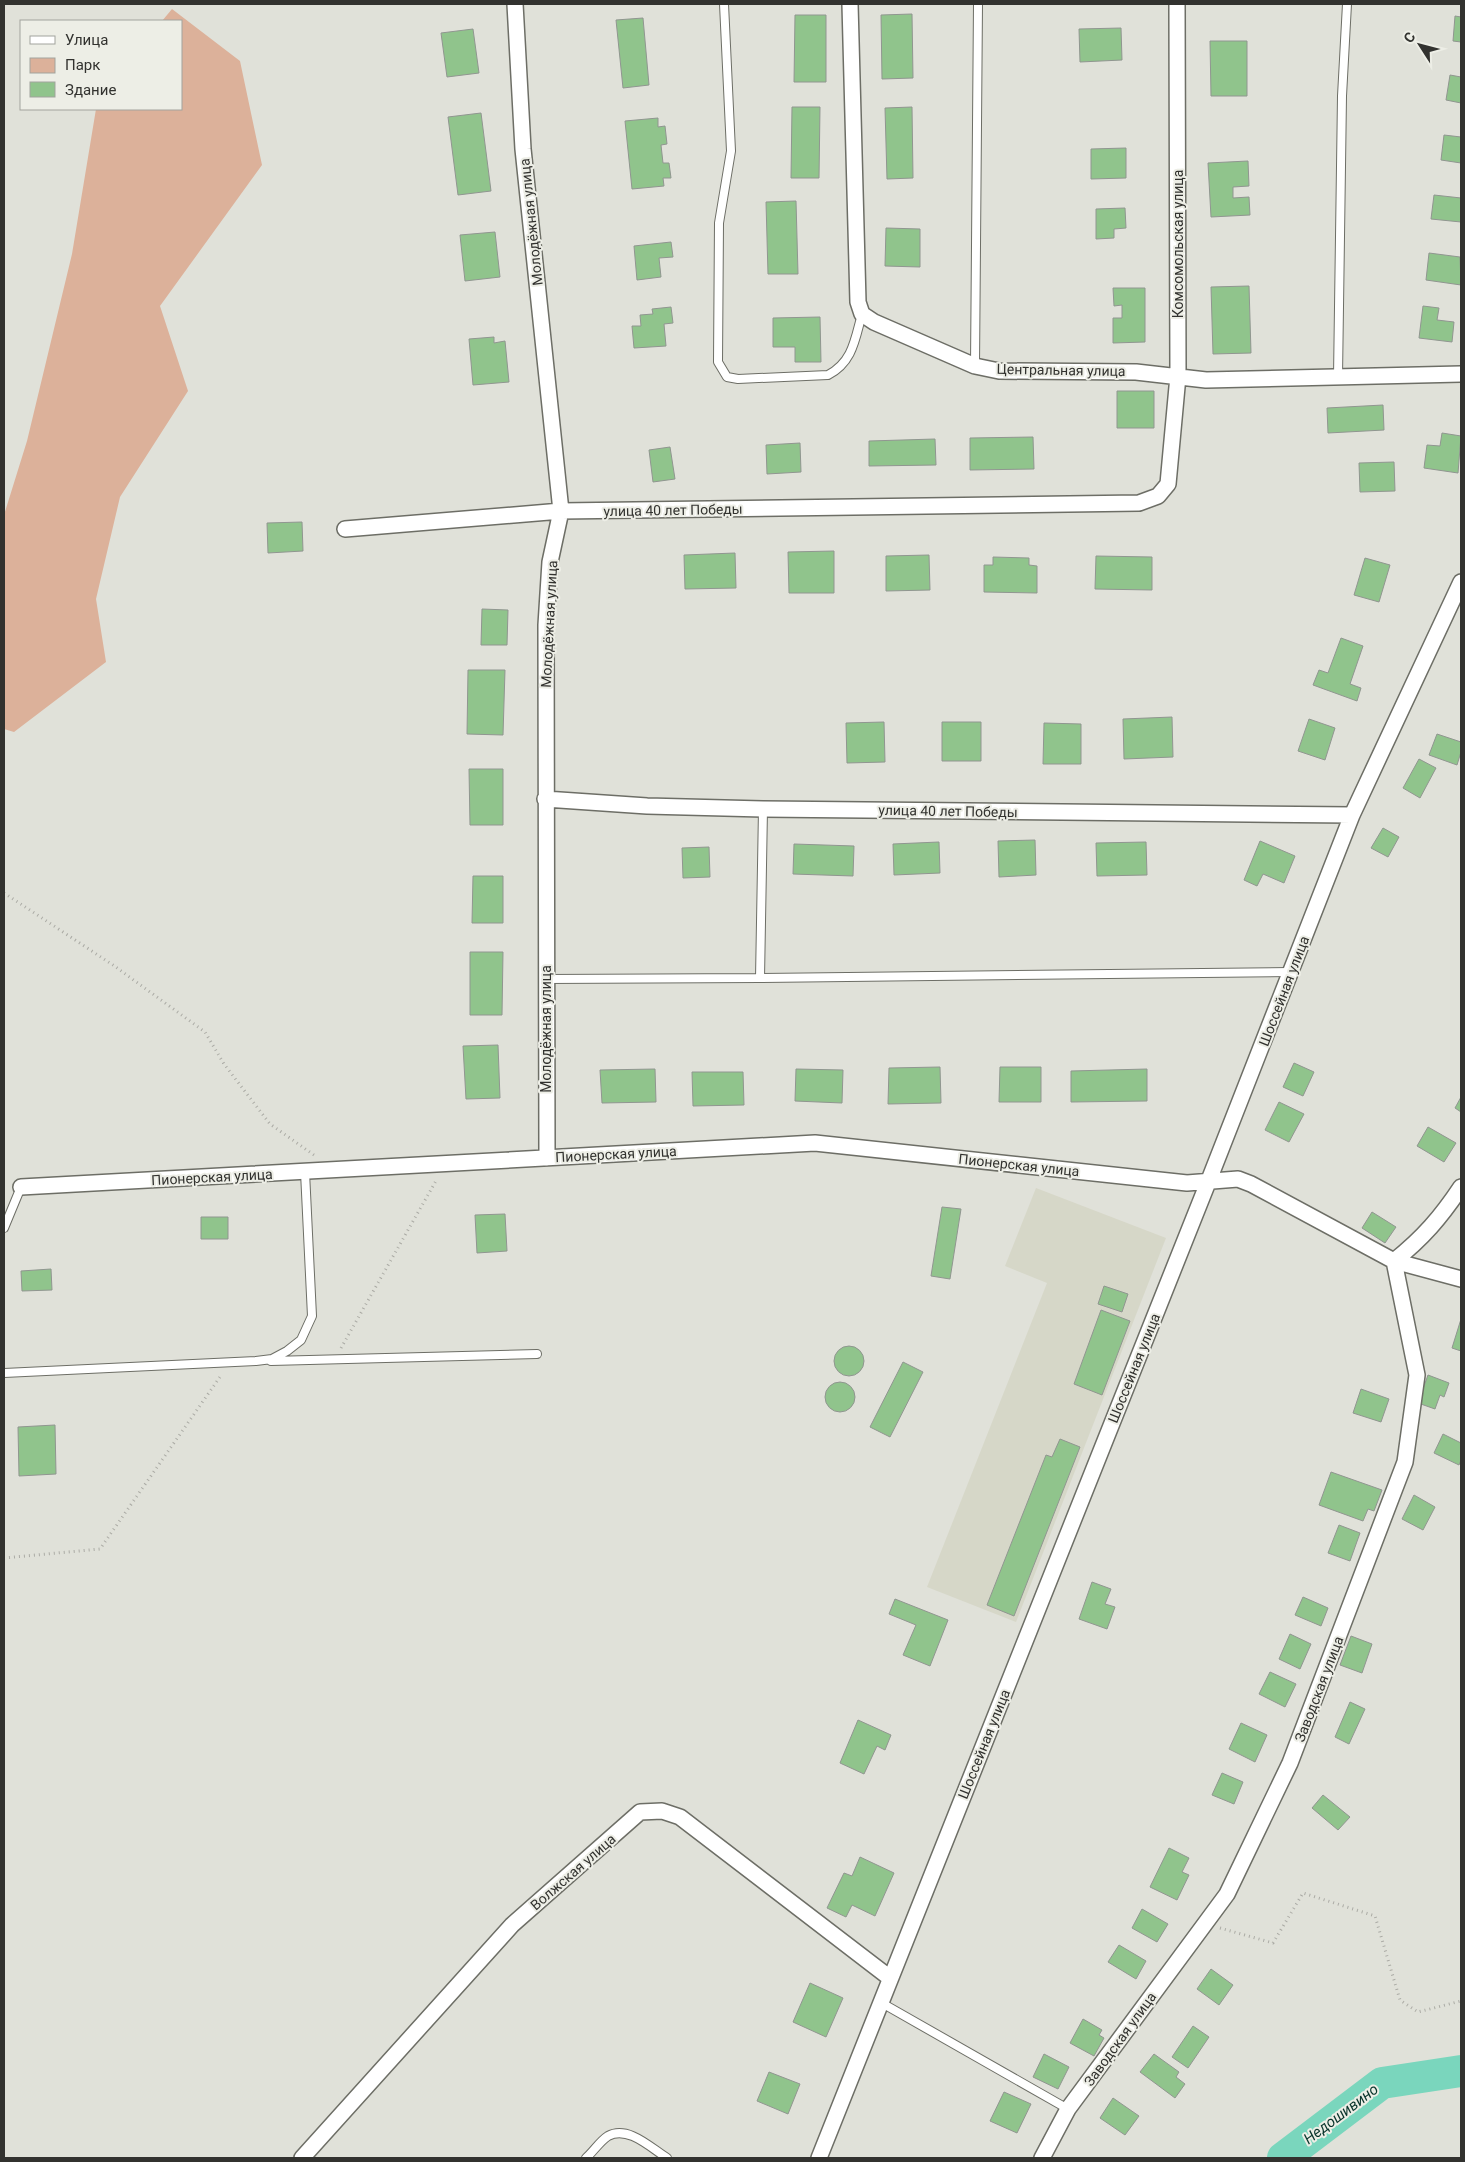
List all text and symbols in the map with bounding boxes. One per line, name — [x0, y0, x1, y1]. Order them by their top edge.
legend — [20, 20, 182, 110]
north arrow — [1395, 20, 1445, 70]
text: С — [1400, 29, 1419, 46]
text: Улица — [65, 31, 108, 49]
text: Парк — [65, 56, 100, 74]
text: Здание — [65, 81, 116, 99]
street label: Молодёжная улица — [516, 158, 546, 286]
street label: Комсомольская улица — [1170, 170, 1186, 318]
street label: Центральная улица — [996, 361, 1126, 379]
street label: улица 40 лет Победы — [603, 501, 743, 519]
street label: Молодёжная улица — [538, 560, 560, 688]
street label: улица 40 лет Победы — [878, 802, 1018, 820]
street label: Шоссейная улица — [1256, 934, 1312, 1048]
street label: Молодёжная улица — [538, 965, 554, 1093]
street label: Пионерская улица — [555, 1143, 677, 1165]
street label: Пионерская улица — [958, 1151, 1080, 1179]
street label: Пионерская улица — [151, 1166, 273, 1188]
street label: Шоссейная улица — [1105, 1311, 1163, 1425]
street label: Заводская улица — [1291, 1634, 1347, 1744]
street label: Шоссейная улица — [955, 1687, 1013, 1801]
street label: Волжская улица — [527, 1831, 619, 1913]
street label: Заводская улица — [1081, 1989, 1159, 2089]
water label: Недошивино — [1300, 2080, 1382, 2148]

